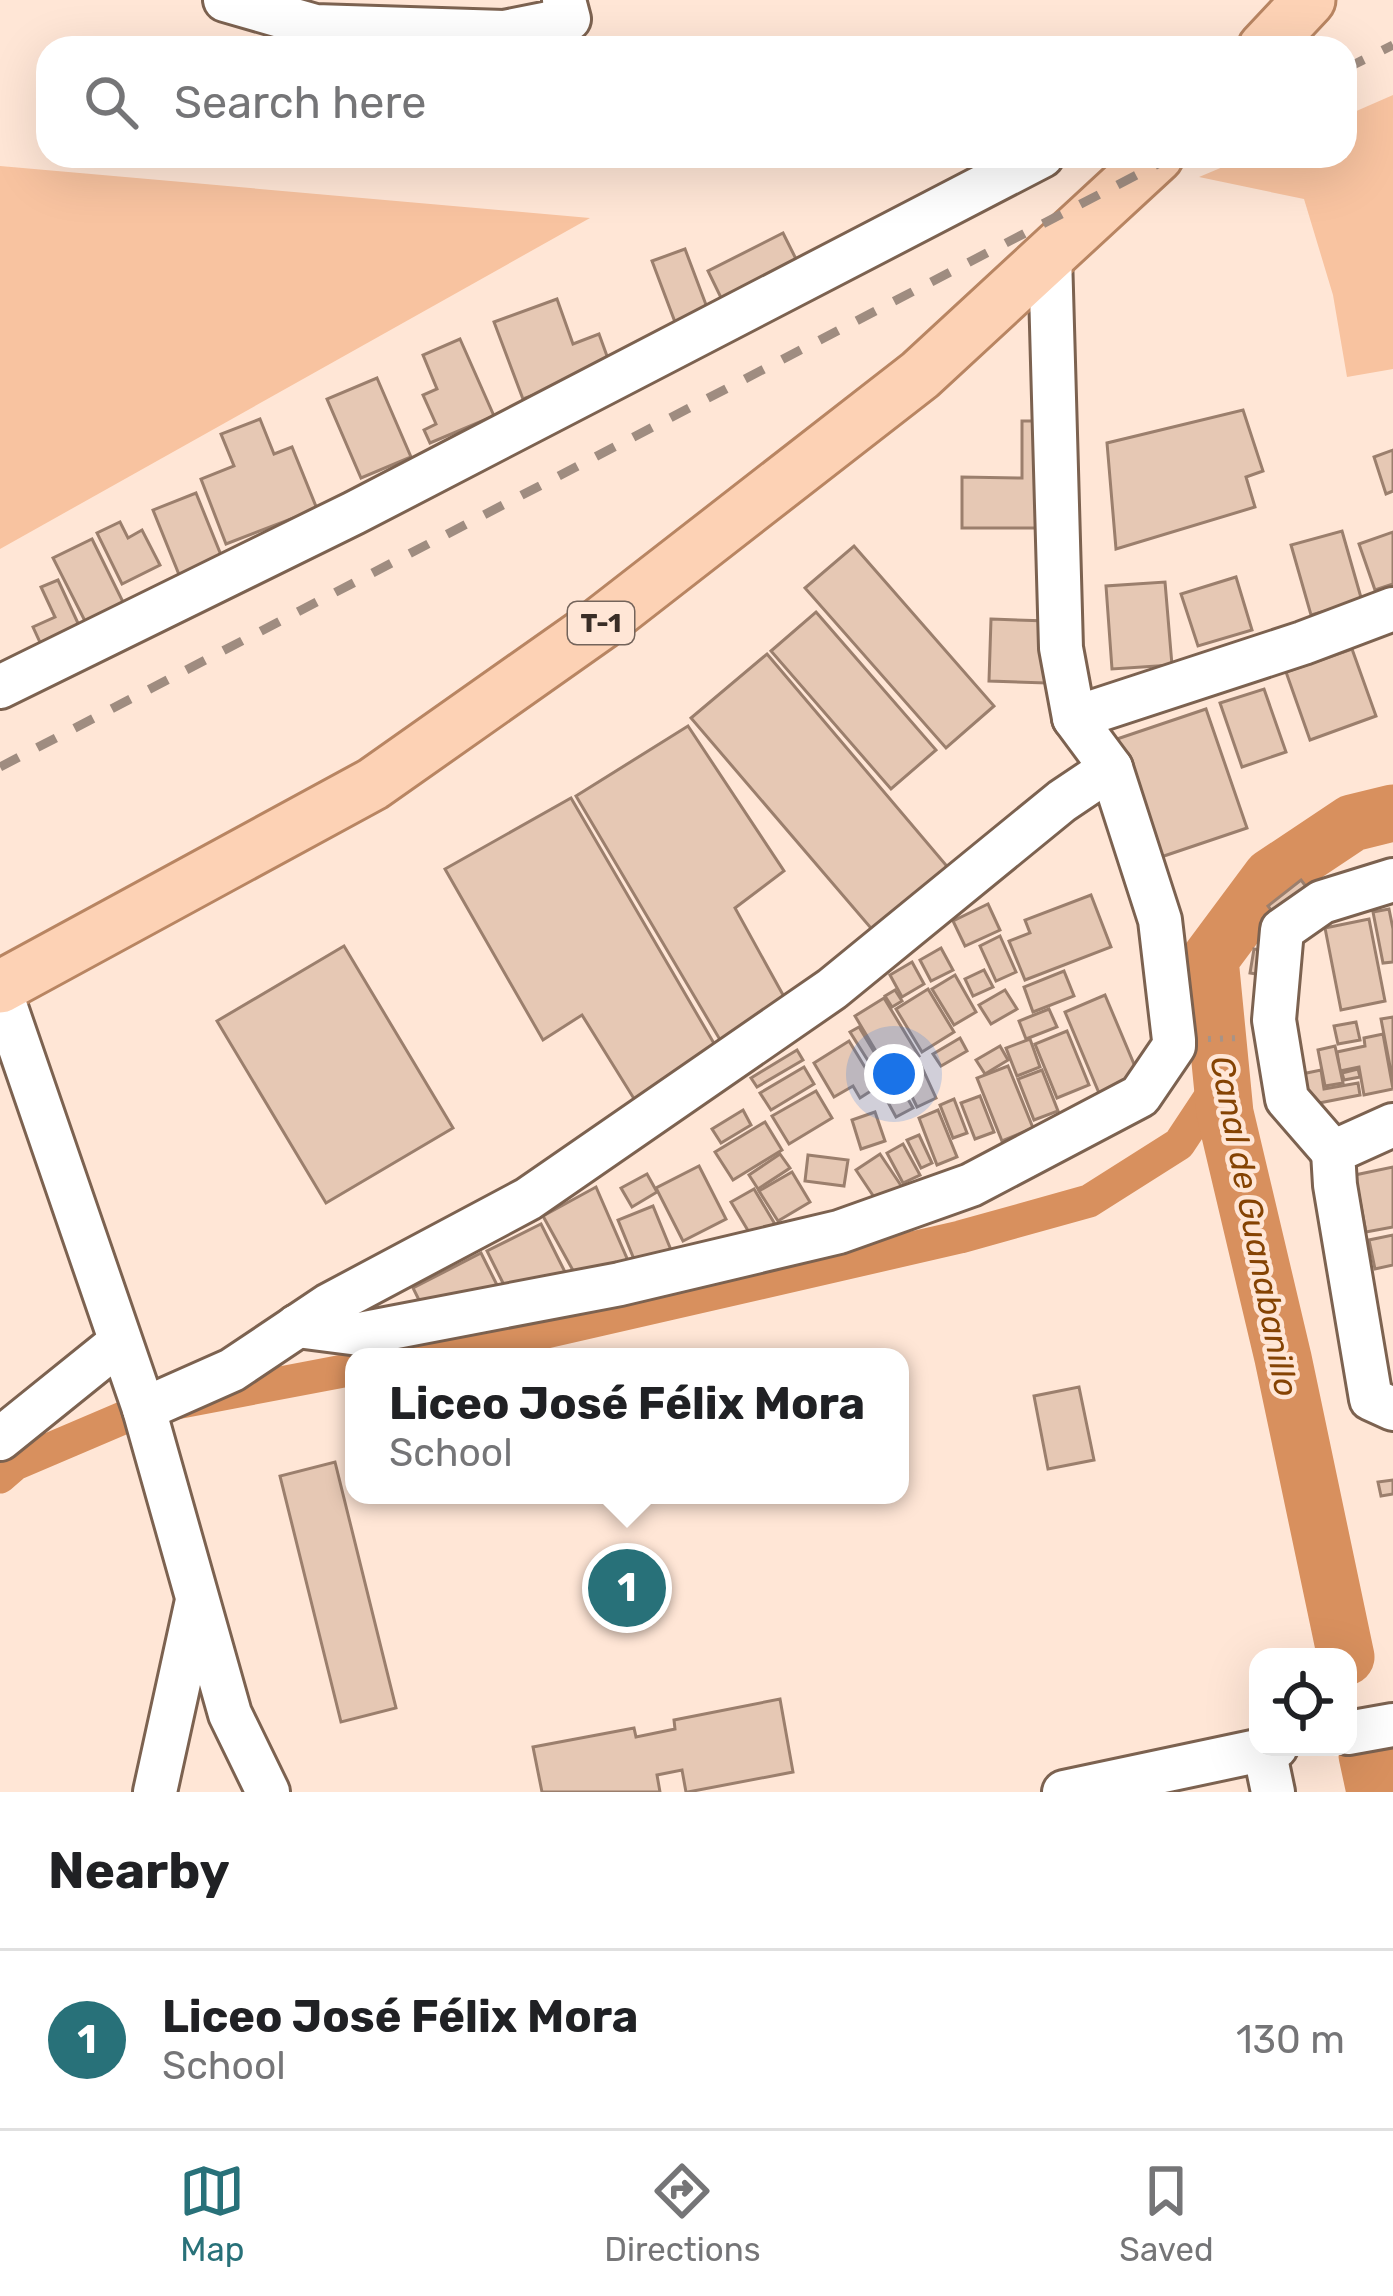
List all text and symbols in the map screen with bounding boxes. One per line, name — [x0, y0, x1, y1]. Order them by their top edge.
search box — [36, 36, 1357, 168]
icon: search — [78, 69, 144, 135]
text: Search here — [174, 76, 426, 129]
road number: T-1 — [568, 602, 634, 644]
your location — [864, 1044, 924, 1104]
water label: Canal de Guanabanillo — [1202, 1052, 1307, 1400]
popup — [345, 1348, 909, 1504]
text: Liceo José Félix Mora — [389, 1377, 865, 1430]
text: School — [389, 1430, 513, 1476]
pin: 1 — [588, 1543, 666, 1633]
map controls — [1249, 1648, 1357, 1756]
button: locate — [1249, 1648, 1357, 1756]
text: Nearby — [48, 1840, 230, 1901]
text: Liceo José Félix Mora — [162, 1990, 638, 2043]
text: 1 — [77, 2017, 97, 2063]
text: 130 m — [1236, 2017, 1345, 2063]
text: School — [162, 2043, 286, 2089]
tab: Map — [179, 2158, 245, 2269]
tab: Directions — [604, 2158, 761, 2269]
tab: Saved — [1119, 2158, 1214, 2269]

